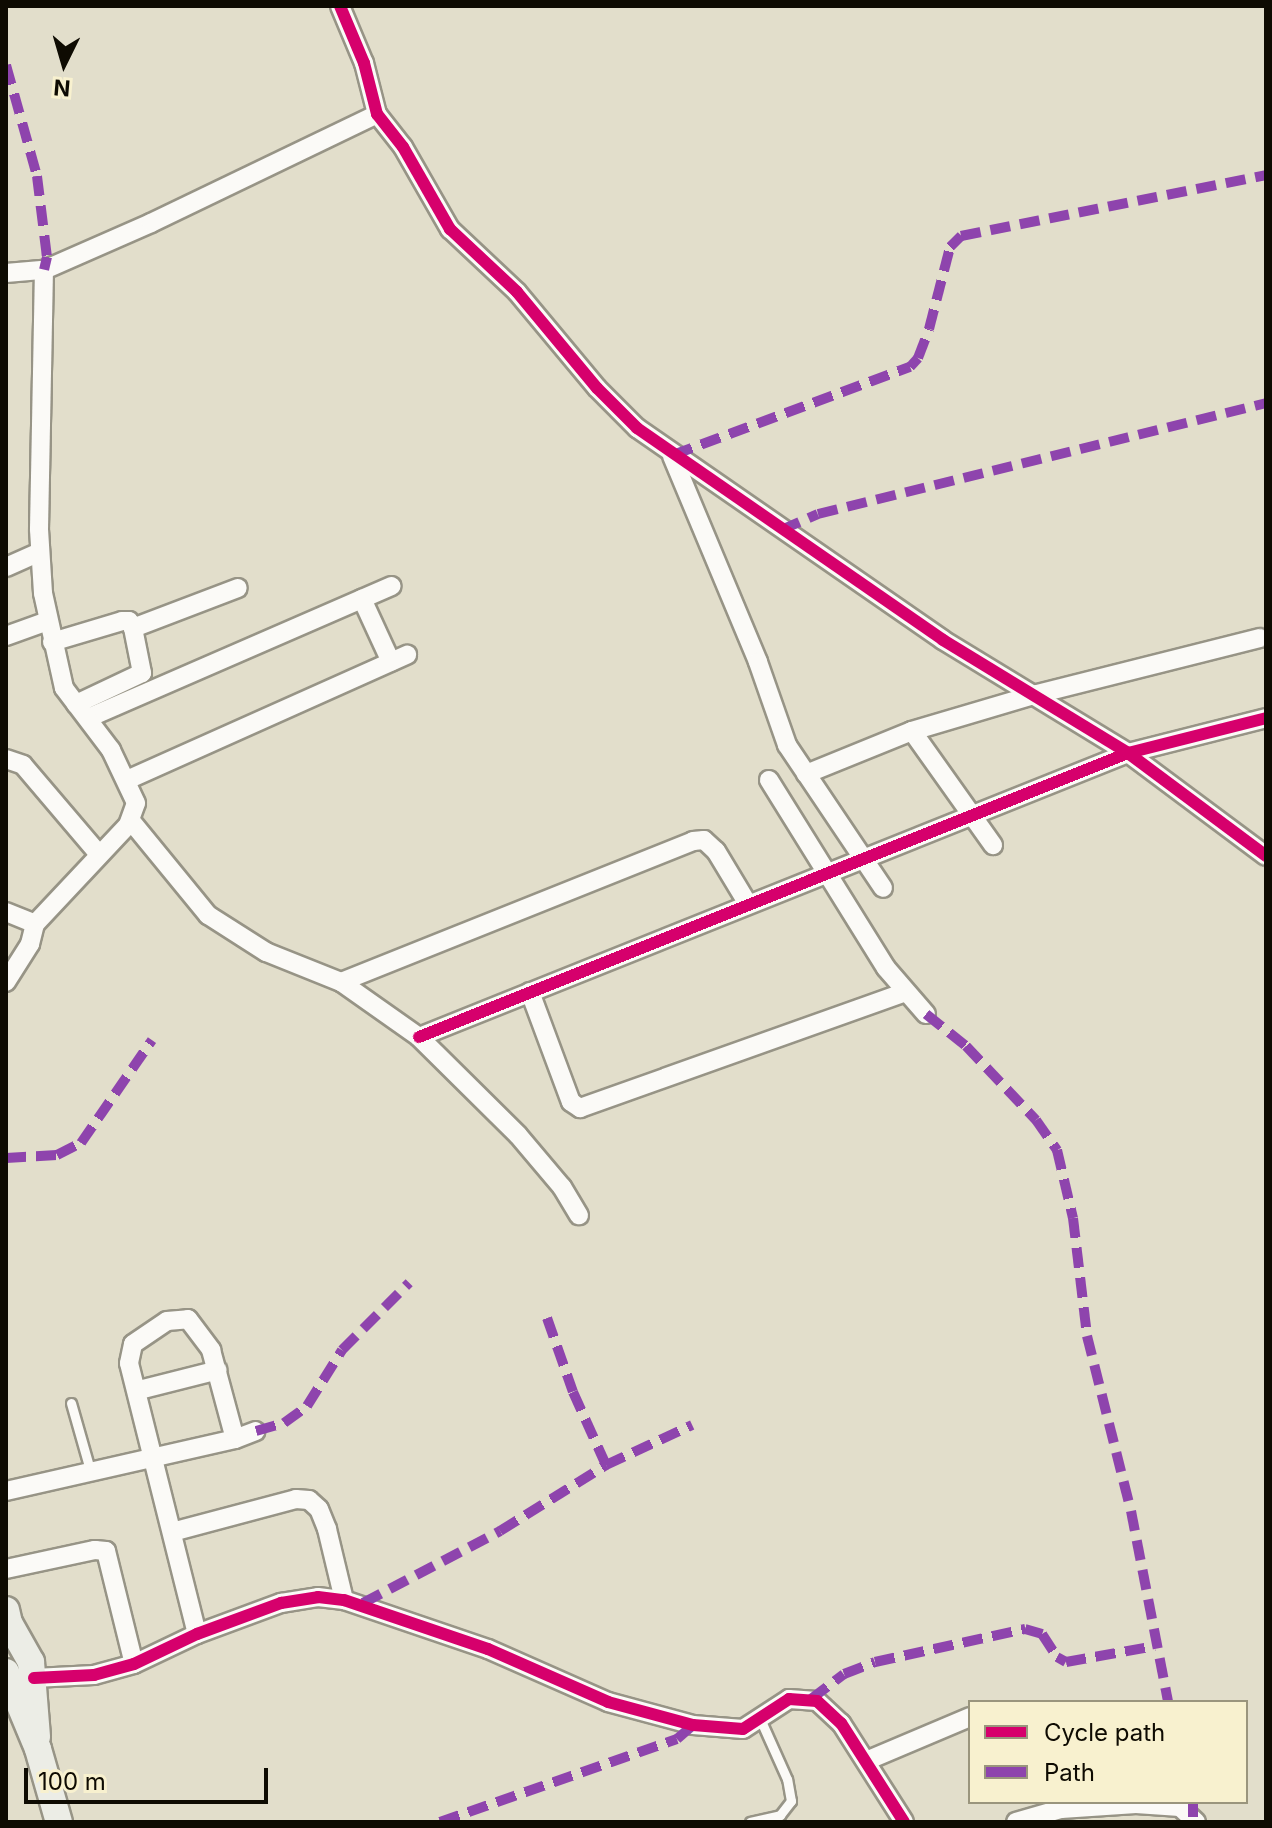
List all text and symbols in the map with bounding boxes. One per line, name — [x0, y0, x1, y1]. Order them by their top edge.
north arrow — [24, 24, 104, 104]
text: N — [52, 74, 71, 102]
legend — [968, 1700, 1248, 1804]
text: Cycle path — [1044, 1718, 1165, 1747]
scale bar — [28, 1752, 272, 1802]
text: Path — [1044, 1758, 1095, 1787]
text: 100 m — [38, 1767, 106, 1796]

